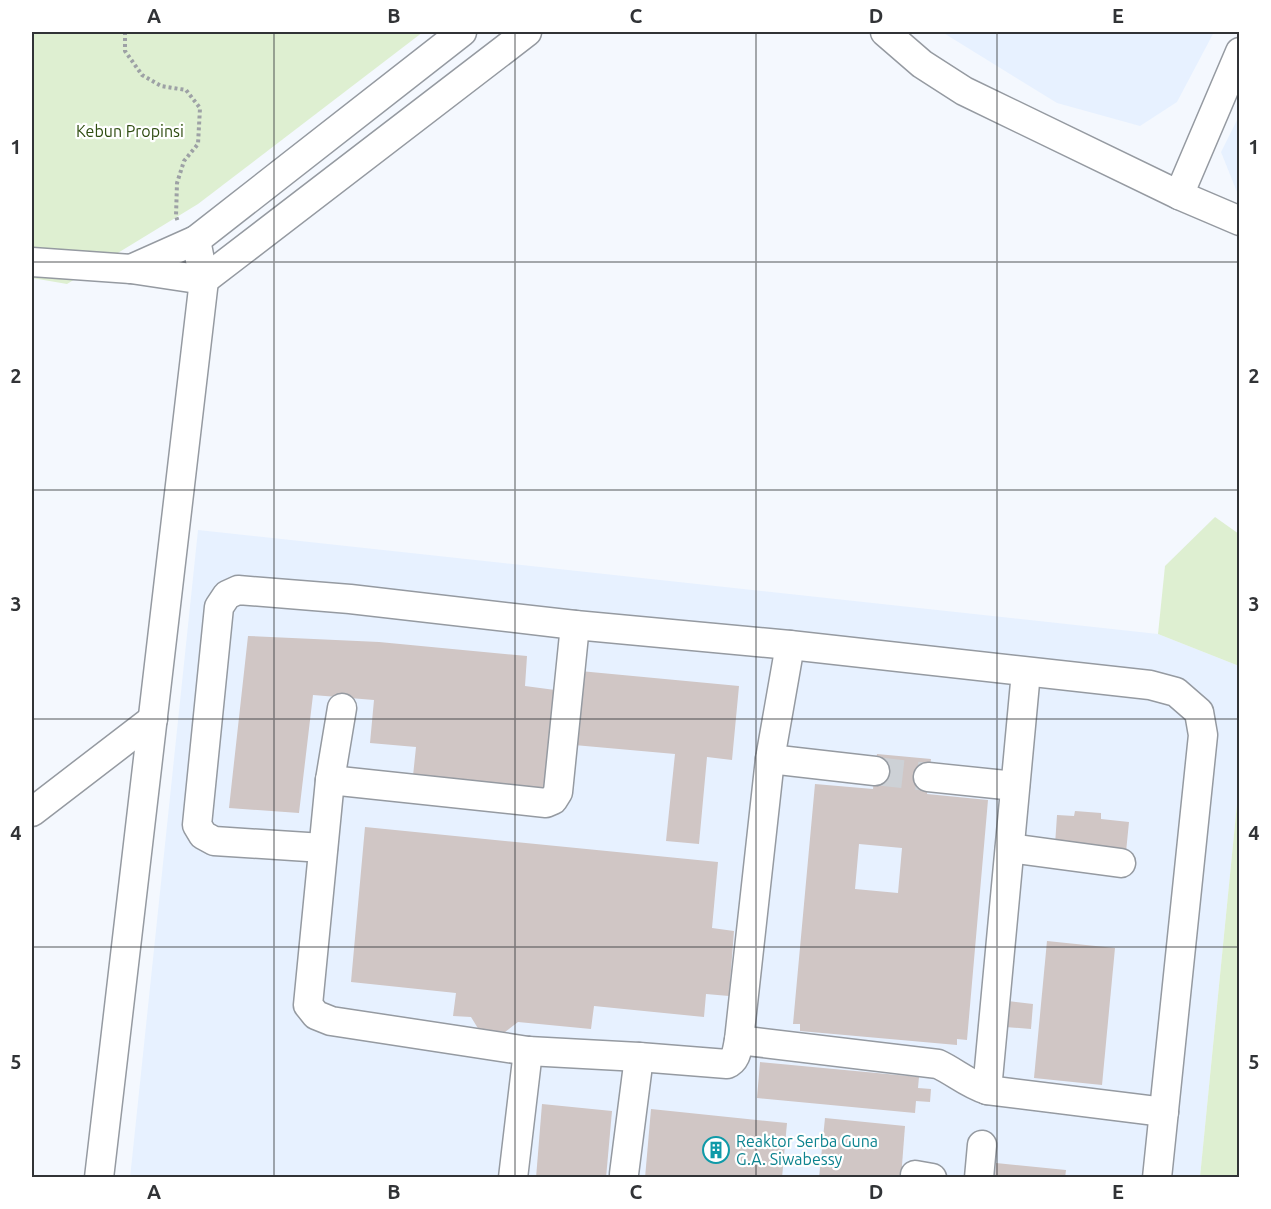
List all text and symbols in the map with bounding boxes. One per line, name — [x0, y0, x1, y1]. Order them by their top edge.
text: A — [147, 4, 161, 27]
text: B — [387, 4, 401, 27]
text: C — [630, 4, 643, 27]
text: D — [869, 4, 883, 27]
text: E — [1112, 4, 1124, 27]
park label: Kebun Propinsi — [76, 122, 184, 140]
text: 1 — [10, 135, 22, 158]
text: 1 — [1248, 135, 1260, 158]
text: 2 — [10, 364, 22, 387]
text: 2 — [1248, 364, 1260, 387]
text: 3 — [10, 592, 22, 615]
text: 3 — [1248, 592, 1260, 615]
text: 4 — [10, 821, 22, 844]
text: 4 — [1248, 821, 1260, 844]
text: 5 — [10, 1050, 22, 1073]
text: 5 — [1248, 1050, 1260, 1073]
place label: Reaktor Serba Guna G.A. Siwabessy — [736, 1132, 878, 1168]
building icon: Reaktor Serba Guna G.A. Siwabessy — [701, 1135, 731, 1165]
text: A — [147, 1180, 161, 1203]
text: B — [387, 1180, 401, 1203]
text: C — [630, 1180, 643, 1203]
text: D — [869, 1180, 883, 1203]
text: E — [1112, 1180, 1124, 1203]

